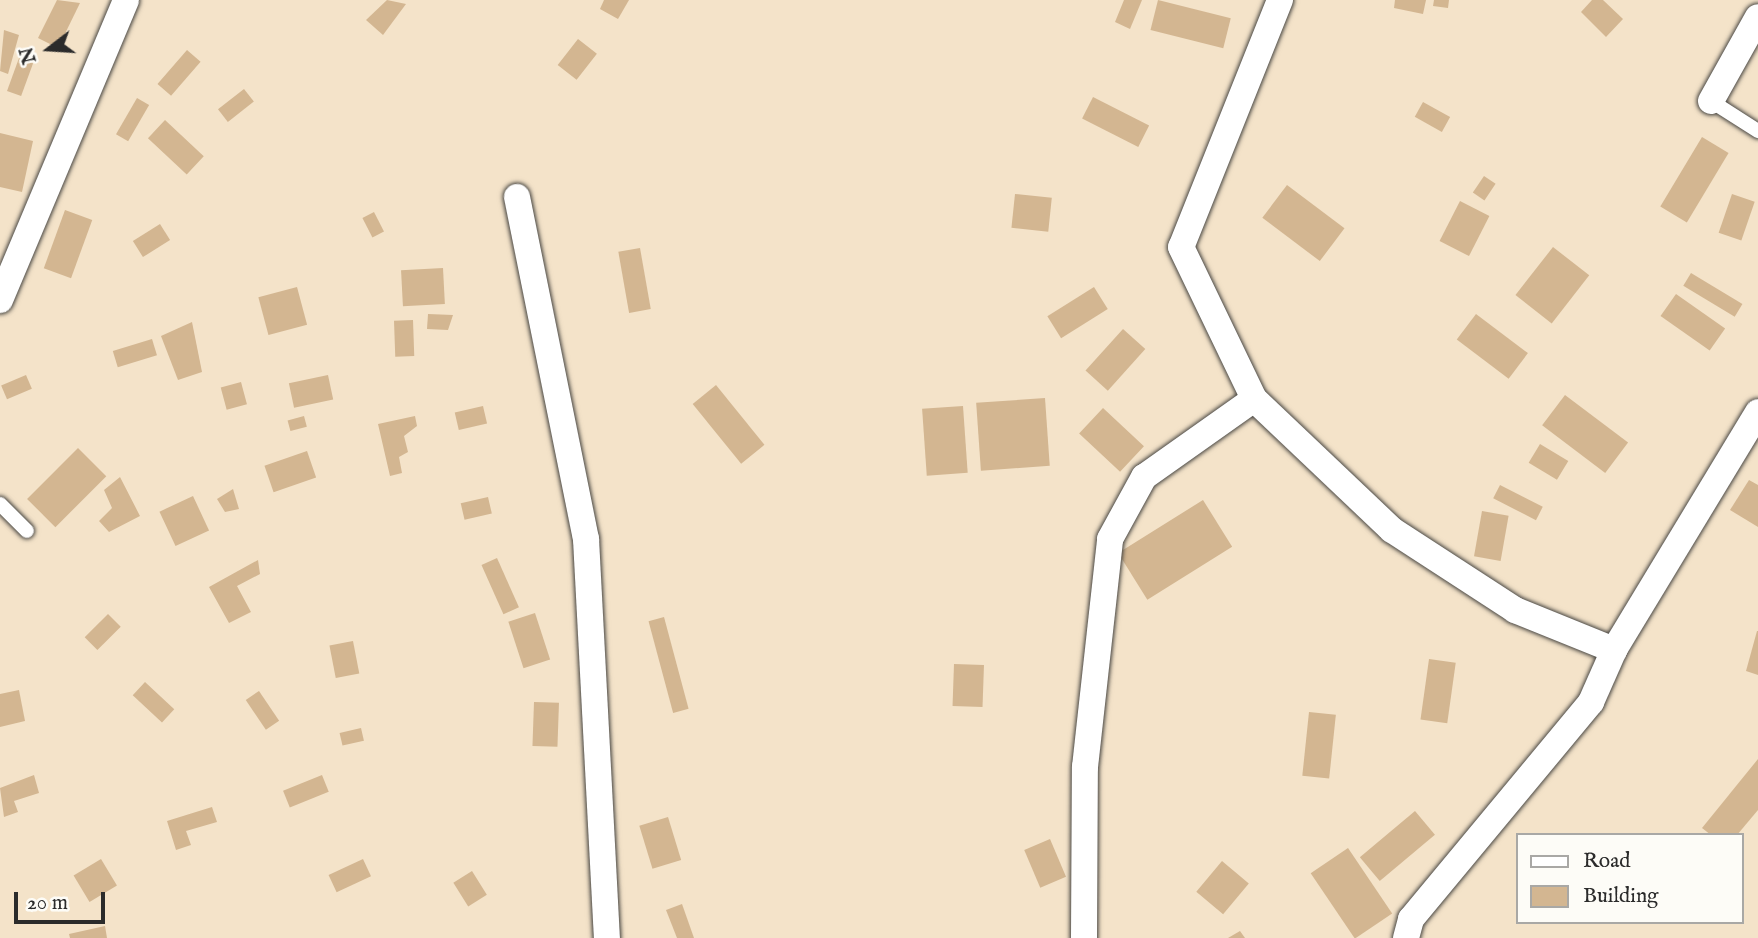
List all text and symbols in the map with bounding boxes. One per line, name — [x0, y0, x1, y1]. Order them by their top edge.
north arrow — [14, 14, 84, 84]
text: N — [15, 44, 43, 67]
legend — [1516, 833, 1744, 924]
text: Road — [1583, 848, 1630, 875]
scale bar — [18, 878, 108, 922]
text: Building — [1583, 883, 1658, 910]
text: 20 m — [27, 890, 68, 917]

